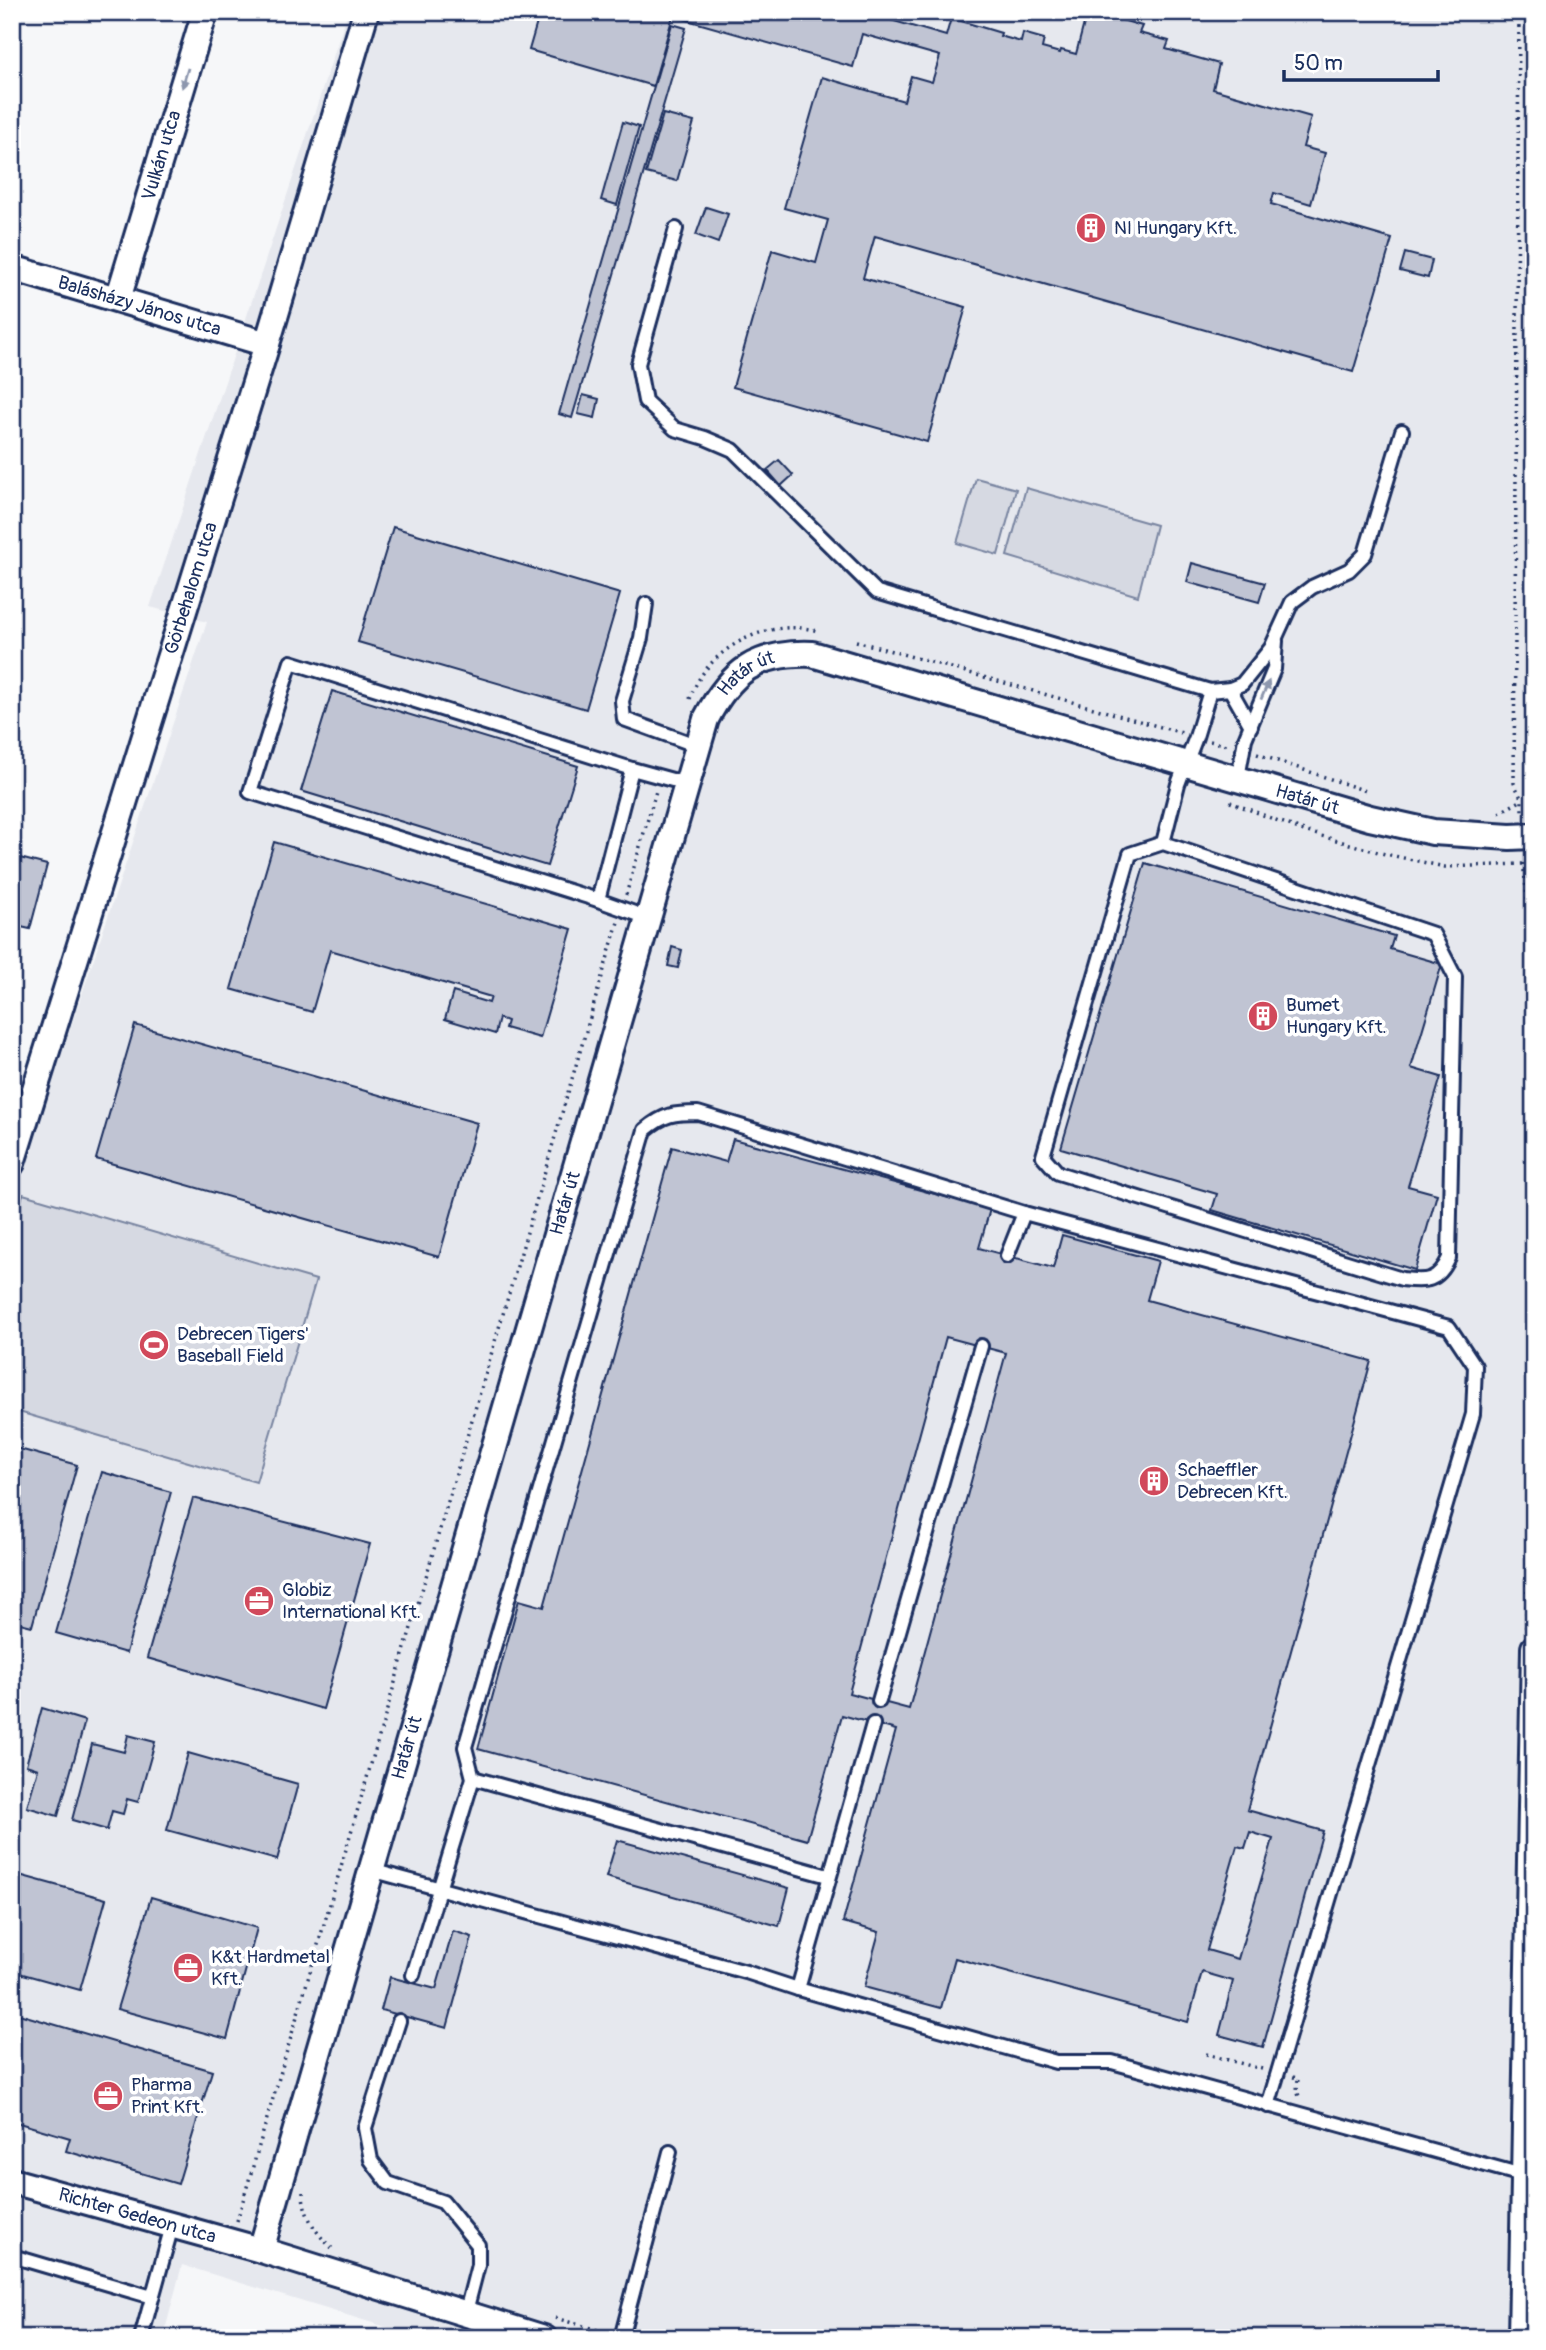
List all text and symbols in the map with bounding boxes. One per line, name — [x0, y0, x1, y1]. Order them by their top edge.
scale bar — [1284, 38, 1438, 82]
text: 50 m — [1294, 50, 1343, 77]
one-way arrow — [179, 67, 189, 88]
street label: Vulkán utca — [137, 107, 187, 203]
building icon: NI Hungary Kft. — [1074, 211, 1108, 245]
place label: NI Hungary Kft. — [1114, 216, 1237, 240]
street label: Balásházy János utca — [55, 270, 224, 342]
street label: Görbehalom utca — [159, 519, 223, 657]
street label: Határ út — [712, 645, 777, 701]
one-way arrow — [1260, 679, 1271, 700]
street label: Határ út — [1272, 779, 1342, 820]
place label: Bumet Hungary Kft. — [1286, 993, 1387, 1039]
building icon: Bumet Hungary Kft. — [1246, 999, 1280, 1033]
street label: Határ út — [545, 1168, 586, 1238]
place label: Debrecen Tigers' Baseball Field — [177, 1322, 309, 1368]
sports icon: Debrecen Tigers' Baseball Field — [137, 1328, 171, 1362]
place label: Schaeffler Debrecen Kft. — [1177, 1458, 1288, 1504]
building icon: Schaeffler Debrecen Kft. — [1137, 1464, 1171, 1498]
place label: Globiz International Kft. — [282, 1578, 421, 1624]
office icon: Globiz International Kft. — [242, 1584, 276, 1618]
street label: Határ út — [386, 1713, 428, 1782]
place label: K&t Hardmetal Kft. — [211, 1945, 330, 1991]
office icon: K&t Hardmetal Kft. — [171, 1951, 205, 1985]
place label: Pharma Print Kft. — [131, 2073, 204, 2119]
office icon: Pharma Print Kft. — [91, 2079, 125, 2113]
street label: Richter Gedeon utca — [56, 2182, 219, 2249]

